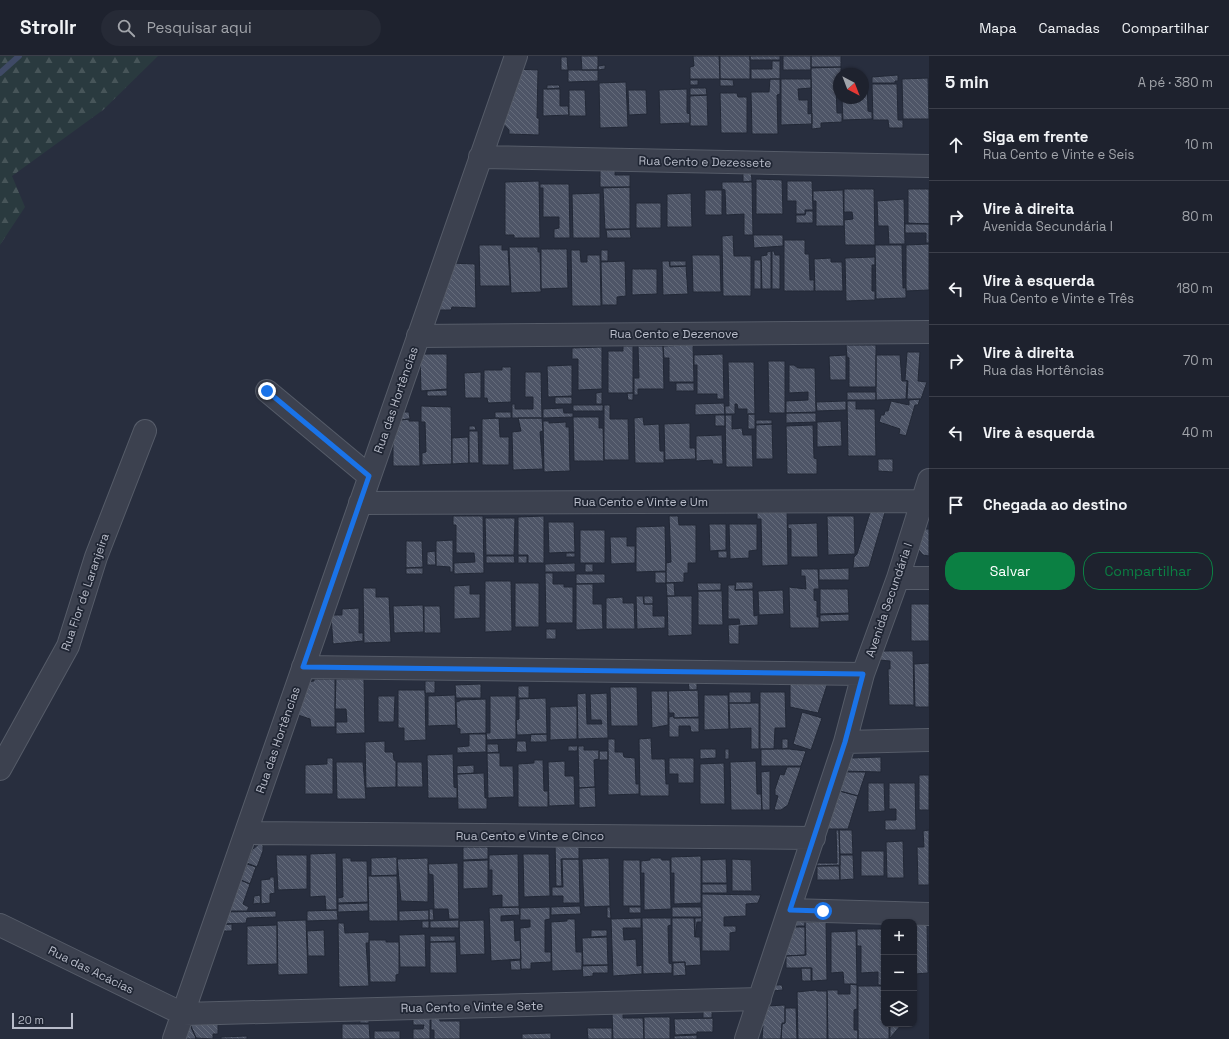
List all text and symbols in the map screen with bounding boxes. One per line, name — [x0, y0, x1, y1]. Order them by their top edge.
search box — [101, 10, 381, 46]
text: Strollr — [20, 15, 77, 40]
icon: search — [115, 17, 137, 39]
text: Pesquisar aqui — [147, 18, 252, 37]
text: Mapa — [979, 19, 1016, 37]
text: Camadas — [1038, 19, 1100, 37]
text: Compartilhar — [1122, 19, 1209, 37]
north arrow — [833, 68, 869, 104]
text: 5 min — [945, 71, 989, 93]
text: A pé · 380 m — [1138, 74, 1213, 91]
text: Siga em frente — [983, 127, 1089, 146]
icon: ahead — [945, 134, 967, 156]
text: 10 m — [1185, 136, 1213, 153]
text: Rua Cento e Vinte e Seis — [983, 146, 1134, 163]
street label: Rua Cento e Dezessete — [638, 153, 772, 171]
text: Vire à direita — [983, 199, 1074, 218]
icon: right — [945, 206, 967, 228]
text: 80 m — [1182, 208, 1213, 225]
text: Avenida Secundária I — [983, 218, 1113, 235]
text: Vire à esquerda — [983, 271, 1095, 290]
icon: left — [945, 278, 967, 300]
text: 180 m — [1177, 280, 1213, 297]
text: Rua Cento e Vinte e Três — [983, 290, 1134, 307]
street label: Rua Cento e Dezenove — [610, 326, 738, 342]
text: Vire à direita — [983, 343, 1074, 362]
street label: Rua das Hortências — [370, 345, 422, 455]
icon: right — [945, 350, 967, 372]
text: 70 m — [1183, 352, 1213, 369]
text: Rua das Hortências — [983, 362, 1104, 379]
route end — [258, 382, 276, 400]
icon: left — [945, 422, 967, 444]
text: Vire à esquerda — [983, 423, 1095, 442]
text: 40 m — [1182, 424, 1213, 441]
street label: Rua Cento e Vinte e Um — [574, 494, 708, 510]
icon: arrive — [945, 494, 967, 516]
text: Chegada ao destino — [983, 495, 1127, 514]
street label: Rua Flor de Laranjeira — [57, 531, 113, 653]
street label: Avenida Secundária I — [862, 541, 916, 659]
button: Salvar — [945, 552, 1075, 590]
button: Compartilhar — [1083, 552, 1213, 590]
street label: Rua das Hortências — [252, 685, 304, 795]
street label: Rua Cento e Vinte e Cinco — [456, 828, 604, 844]
route start — [814, 902, 832, 920]
map controls — [881, 919, 917, 1027]
button: + — [881, 919, 917, 955]
street label: Rua das Acácias — [45, 942, 137, 998]
button: − — [881, 955, 917, 991]
button: layers — [881, 991, 917, 1027]
street label: Rua Cento e Vinte e Sete — [401, 998, 543, 1016]
scale bar — [12, 1011, 73, 1030]
text: 20 m — [18, 1013, 44, 1027]

